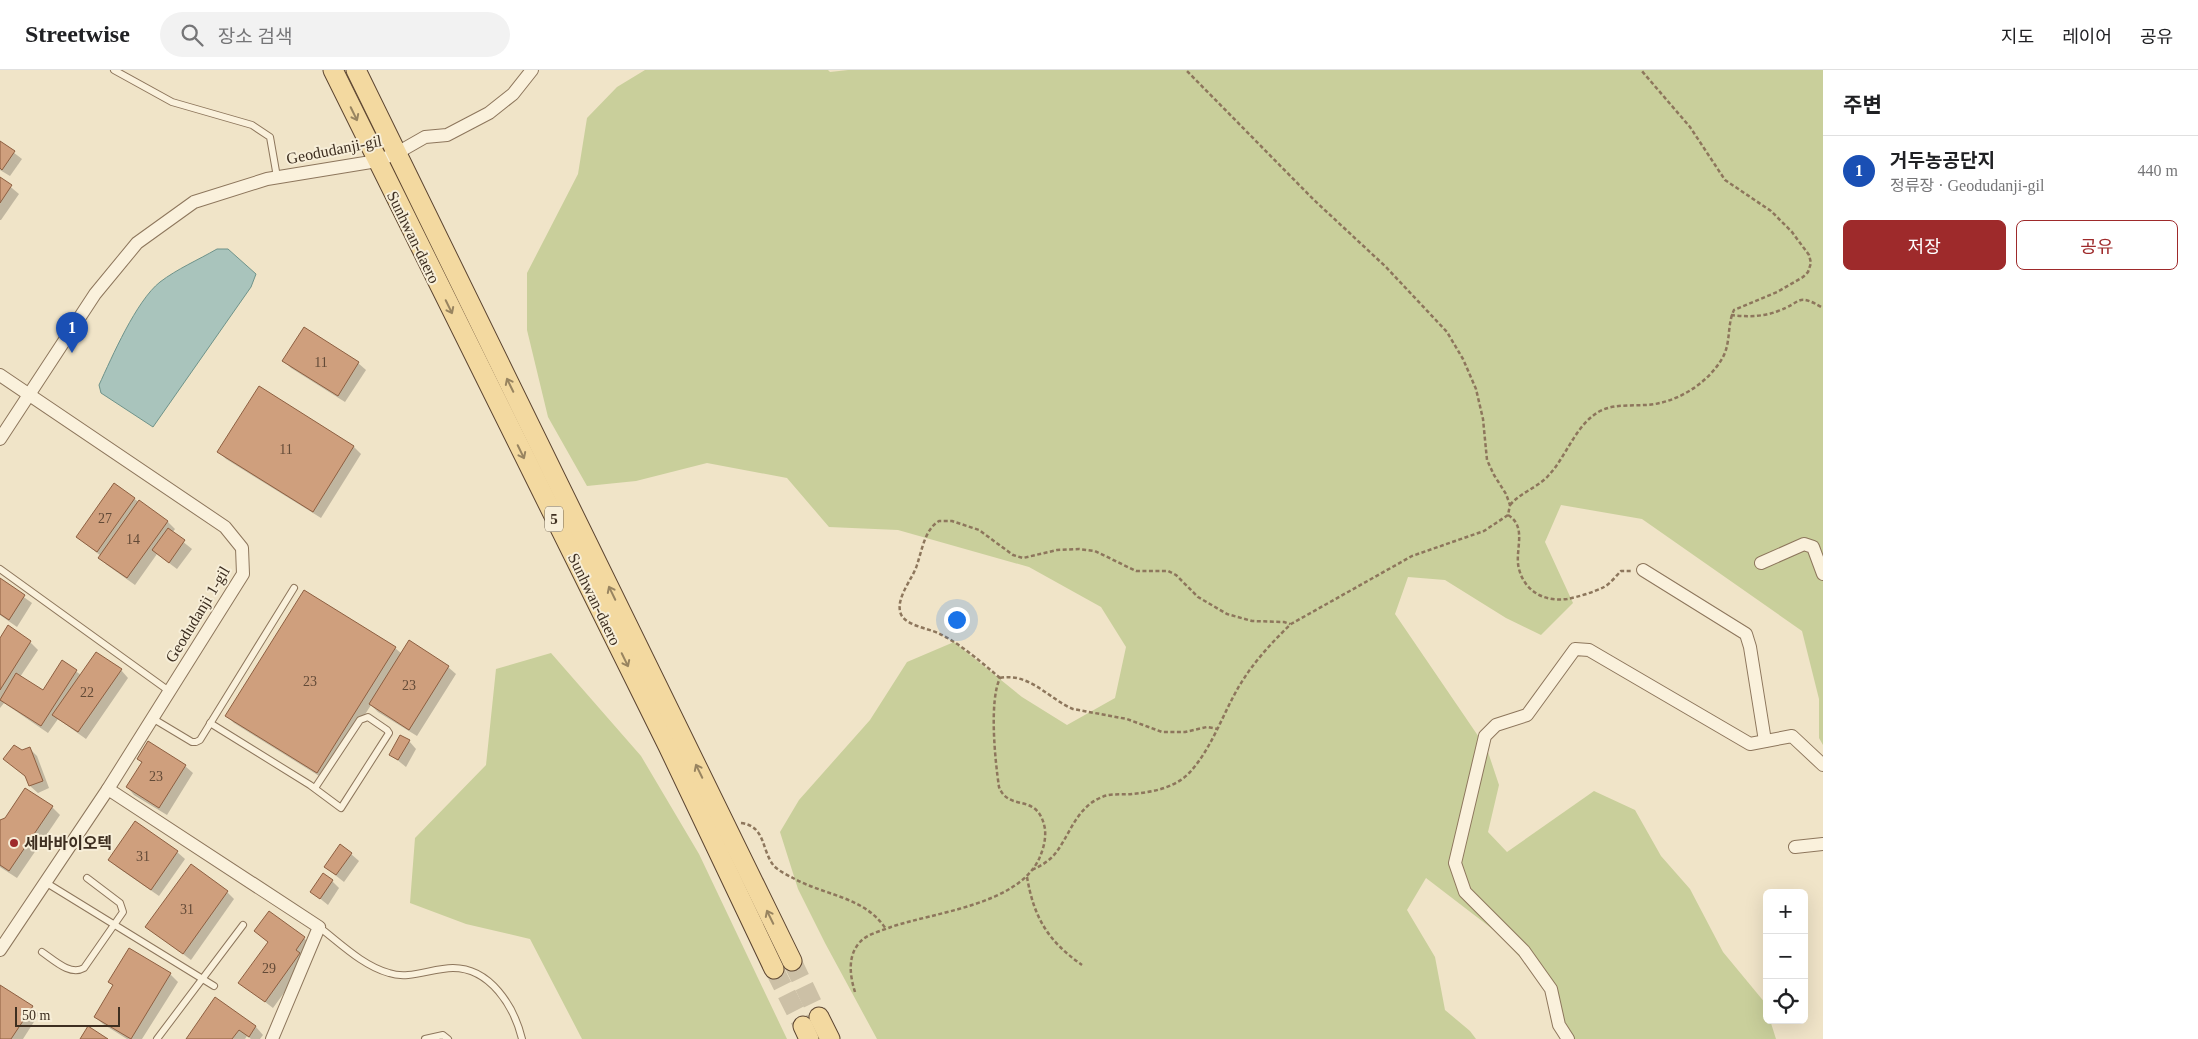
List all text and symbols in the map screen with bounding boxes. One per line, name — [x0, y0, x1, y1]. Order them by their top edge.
search box — [160, 12, 510, 57]
text: Streetwise — [25, 21, 130, 47]
icon: search — [178, 21, 206, 49]
text: 장소 검색 — [218, 26, 293, 47]
text: 지도 — [2001, 27, 2034, 47]
text: 레이어 — [2062, 27, 2112, 47]
text: 공유 — [2140, 27, 2173, 47]
text: 주변 — [1843, 93, 1882, 117]
one-way arrow — [350, 106, 359, 121]
street label: Geodudanji-gil — [285, 132, 384, 168]
text: 거두농공단지 — [1890, 150, 1995, 171]
text: 1 — [1855, 162, 1863, 179]
text: 440 m — [2138, 162, 2178, 179]
text: 정류장 · Geodudanji-gil — [1890, 177, 2044, 194]
street label: Sunhwan-daero — [384, 188, 443, 286]
button: 저장 — [1843, 220, 2006, 270]
button: 공유 — [2016, 220, 2178, 270]
one-way arrow — [444, 299, 454, 314]
pin: 1 — [56, 312, 88, 353]
house number: 11 — [314, 355, 328, 370]
one-way arrow — [505, 377, 515, 392]
house number: 11 — [279, 442, 293, 457]
one-way arrow — [517, 444, 527, 459]
road number: 5 — [545, 506, 563, 532]
house number: 27 — [98, 511, 112, 526]
house number: 14 — [126, 532, 140, 547]
street label: Sunhwan-daero — [565, 550, 624, 648]
street label: Geodudanji 1-gil — [162, 563, 234, 666]
one-way arrow — [607, 586, 617, 601]
your location — [944, 607, 970, 633]
one-way arrow — [620, 653, 630, 668]
house number: 23 — [303, 674, 317, 689]
house number: 23 — [402, 678, 416, 693]
house number: 22 — [80, 685, 94, 700]
one-way arrow — [694, 764, 703, 779]
house number: 23 — [149, 769, 163, 784]
place label: 세바바이오텍 — [24, 835, 112, 852]
marker: 세바바이오텍 — [8, 837, 20, 849]
house number: 31 — [136, 849, 150, 864]
map controls — [1763, 889, 1808, 1024]
button: + — [1763, 889, 1808, 934]
house number: 31 — [180, 902, 194, 917]
one-way arrow — [765, 910, 775, 925]
button: − — [1763, 934, 1808, 979]
house number: 29 — [262, 961, 276, 976]
button: locate — [1763, 979, 1808, 1024]
scale bar — [15, 1004, 120, 1027]
text: 50 m — [22, 1008, 50, 1023]

